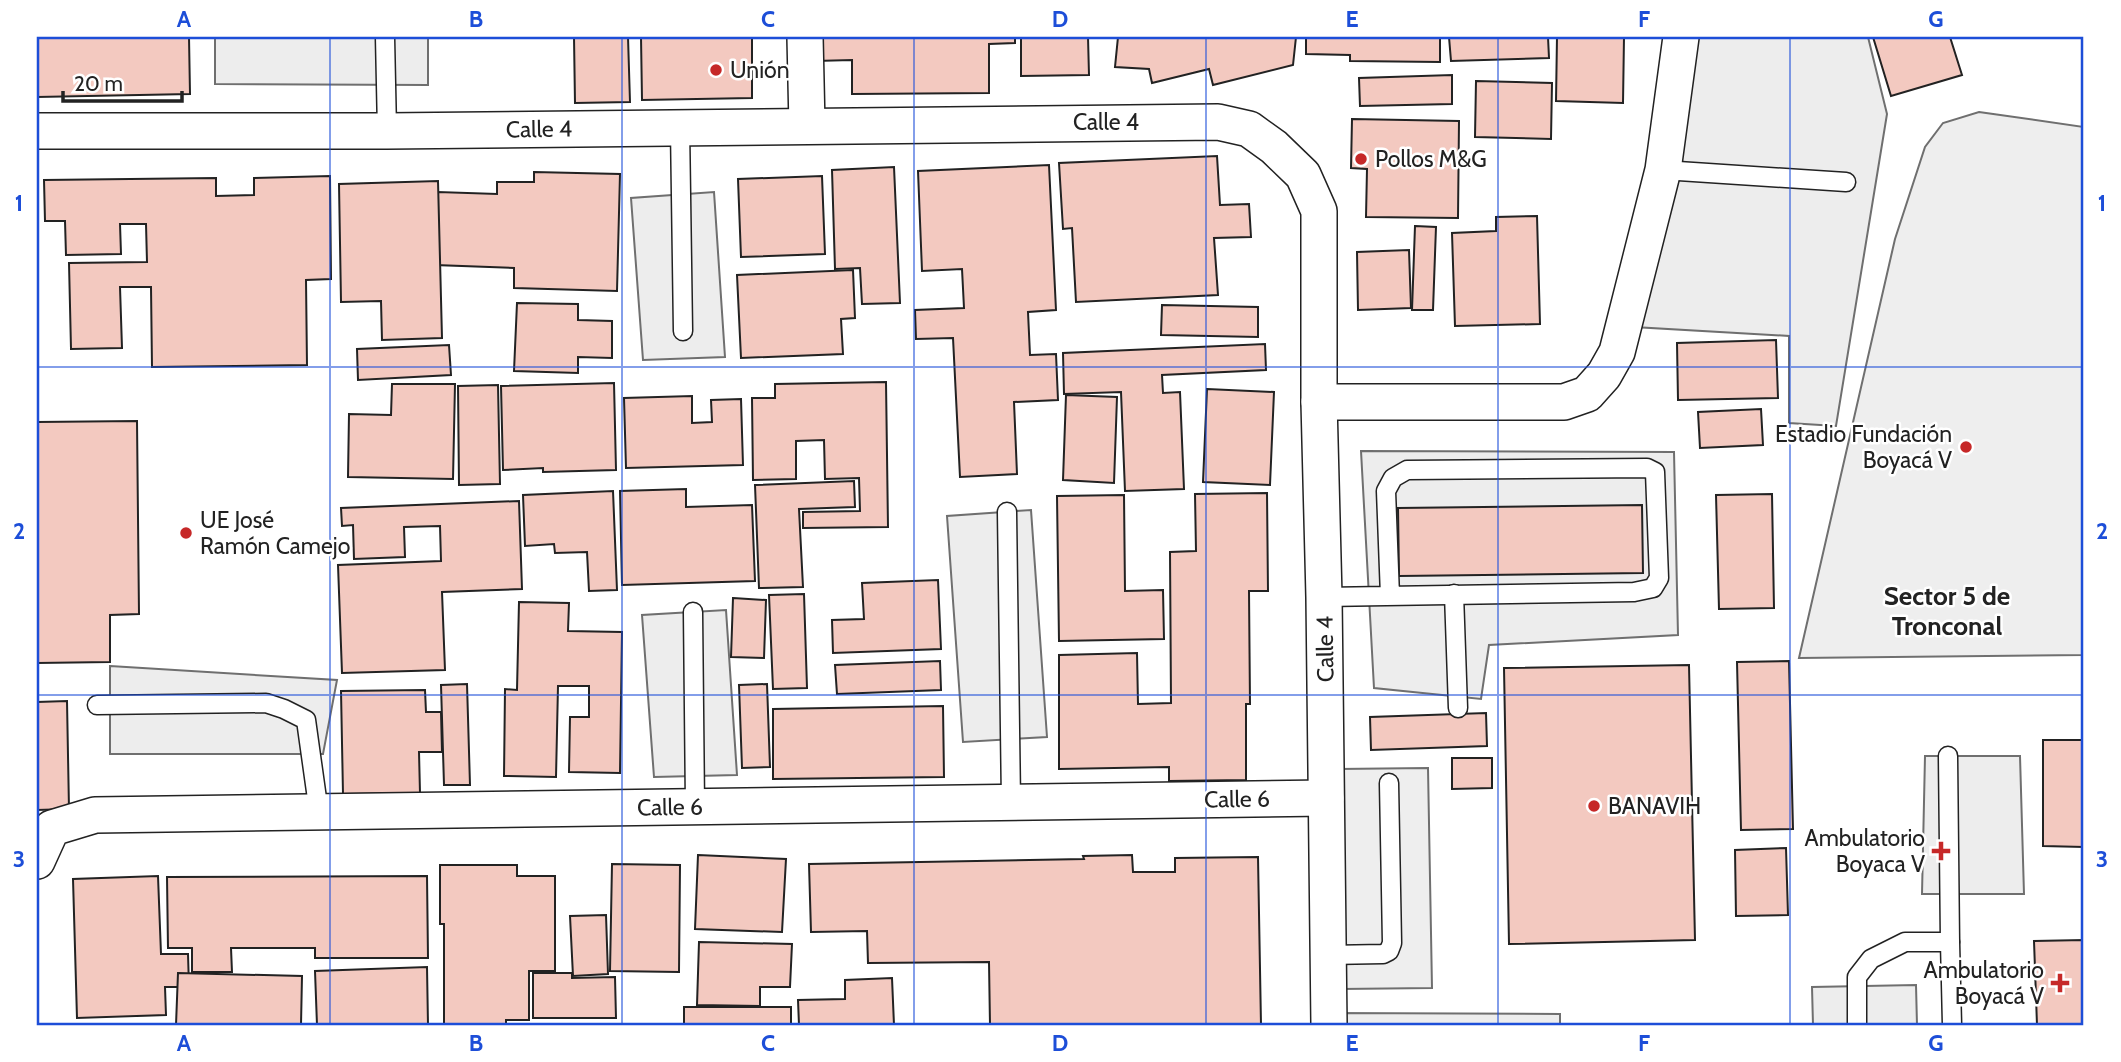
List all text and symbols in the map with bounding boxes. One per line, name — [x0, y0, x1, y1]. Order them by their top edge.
text: A — [177, 5, 192, 33]
text: B — [469, 5, 483, 33]
text: C — [761, 5, 775, 33]
text: D — [1052, 5, 1068, 33]
text: E — [1345, 5, 1359, 33]
text: F — [1638, 5, 1650, 33]
text: G — [1928, 5, 1944, 33]
place label: Unión — [730, 56, 790, 84]
scale bar — [63, 60, 182, 104]
marker: Unión — [708, 62, 724, 78]
text: 20 m — [74, 71, 123, 96]
street label: Calle 4 — [1073, 108, 1139, 136]
street label: Calle 4 — [506, 114, 572, 144]
place label: Pollos M&G — [1375, 145, 1487, 173]
marker: Pollos M&G — [1353, 151, 1369, 167]
text: 1 — [15, 189, 23, 217]
text: 1 — [2098, 189, 2106, 217]
place label: Estadio Fundación Boyacá V — [1775, 420, 1952, 474]
marker: Estadio Fundación Boyacá V — [1958, 439, 1974, 455]
place label: UE José Ramón Camejo — [200, 506, 350, 560]
text: 2 — [13, 517, 25, 545]
text: 2 — [2096, 517, 2108, 545]
marker: UE José Ramón Camejo — [178, 525, 194, 541]
district label: Sector 5 de Tronconal — [1884, 580, 2010, 642]
street label: Calle 4 — [1310, 616, 1340, 682]
street label: Calle 6 — [1204, 784, 1270, 814]
street label: Calle 6 — [637, 792, 703, 822]
place label: BANAVIH — [1608, 792, 1701, 820]
marker: BANAVIH — [1586, 798, 1602, 814]
place label: Ambulatorio Boyaca V — [1805, 824, 1925, 878]
marker: Ambulatorio Boyaca V — [1931, 841, 1951, 861]
text: 3 — [13, 845, 25, 873]
text: 3 — [2096, 845, 2108, 873]
place label: Ambulatorio Boyacá V — [1924, 956, 2044, 1010]
marker: Ambulatorio Boyacá V — [2050, 973, 2070, 993]
text: A — [177, 1029, 192, 1057]
text: B — [469, 1029, 483, 1057]
text: C — [761, 1029, 775, 1057]
text: D — [1052, 1029, 1068, 1057]
text: E — [1345, 1029, 1359, 1057]
text: F — [1638, 1029, 1650, 1057]
text: G — [1928, 1029, 1944, 1057]

